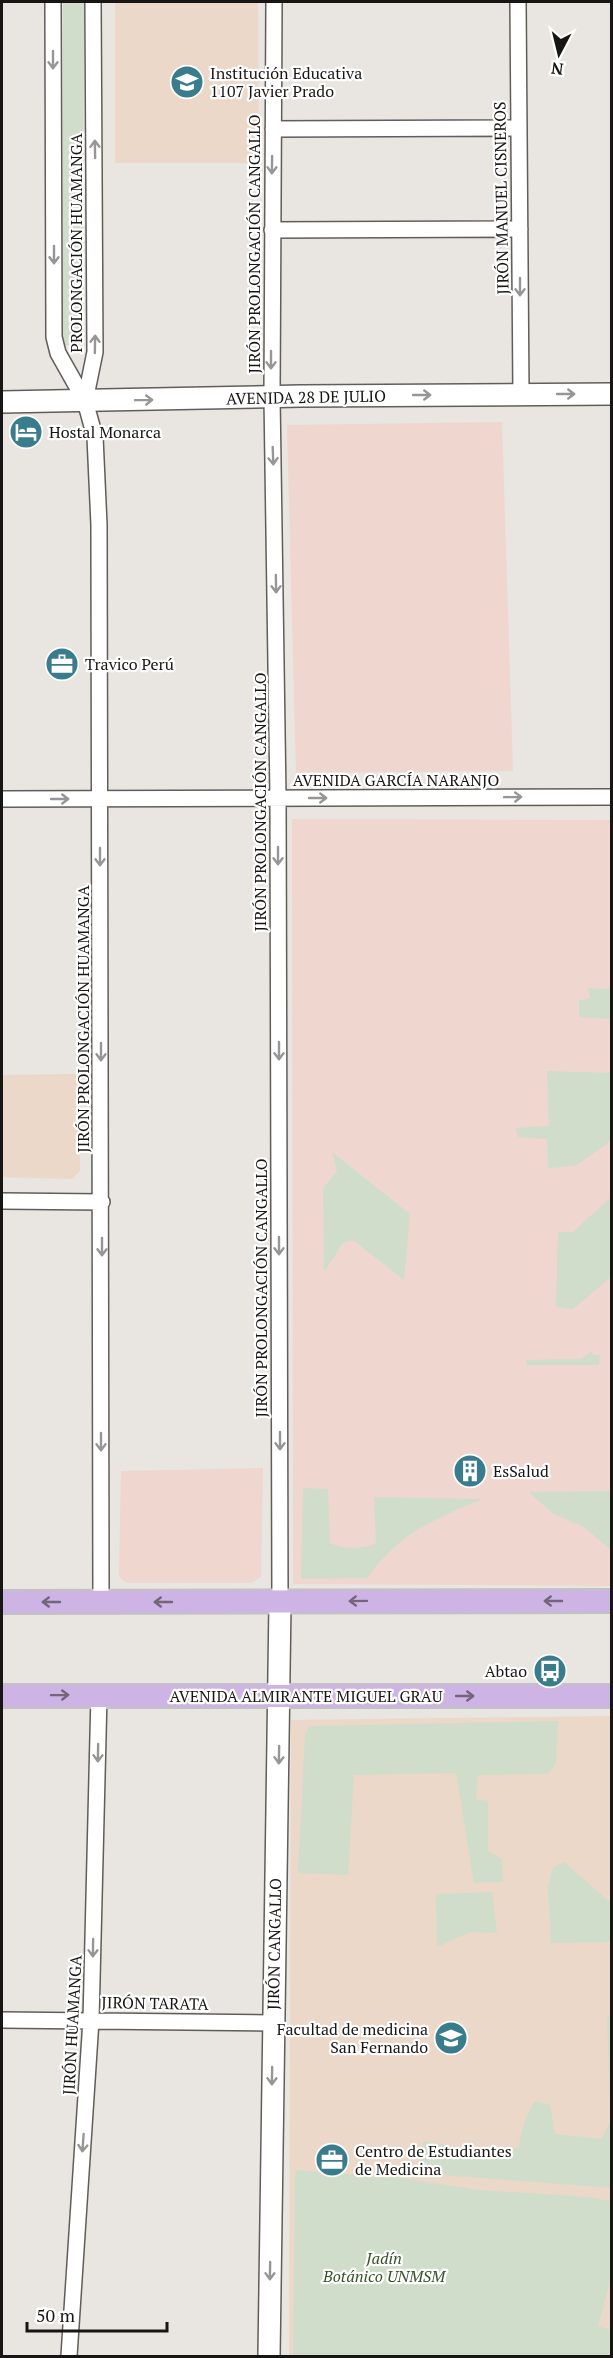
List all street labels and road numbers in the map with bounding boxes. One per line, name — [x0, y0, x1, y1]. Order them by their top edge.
street label: JIRÓN MANUEL CISNEROS — [488, 101, 514, 295]
street label: JIRÓN PROLONGACIÓN CANGALLO — [243, 114, 265, 374]
street label: PROLONGACIÓN HUAMANGA — [65, 133, 87, 353]
street label: AVENIDA 28 DE JULIO — [226, 385, 386, 409]
street label: JIRÓN PROLONGACIÓN CANGALLO — [249, 672, 271, 932]
street label: AVENIDA GARCÍA NARANJO — [293, 769, 499, 791]
street label: JIRÓN PROLONGACIÓN HUAMANGA — [72, 885, 94, 1153]
street label: JIRÓN PROLONGACIÓN CANGALLO — [250, 1158, 272, 1418]
street label: AVENIDA ALMIRANTE MIGUEL GRAU — [170, 1685, 443, 1707]
street label: JIRÓN CANGALLO — [262, 1878, 286, 2010]
street label: JIRÓN HUAMANGA — [57, 1954, 87, 2095]
street label: JIRÓN TARATA — [101, 1991, 209, 2015]

